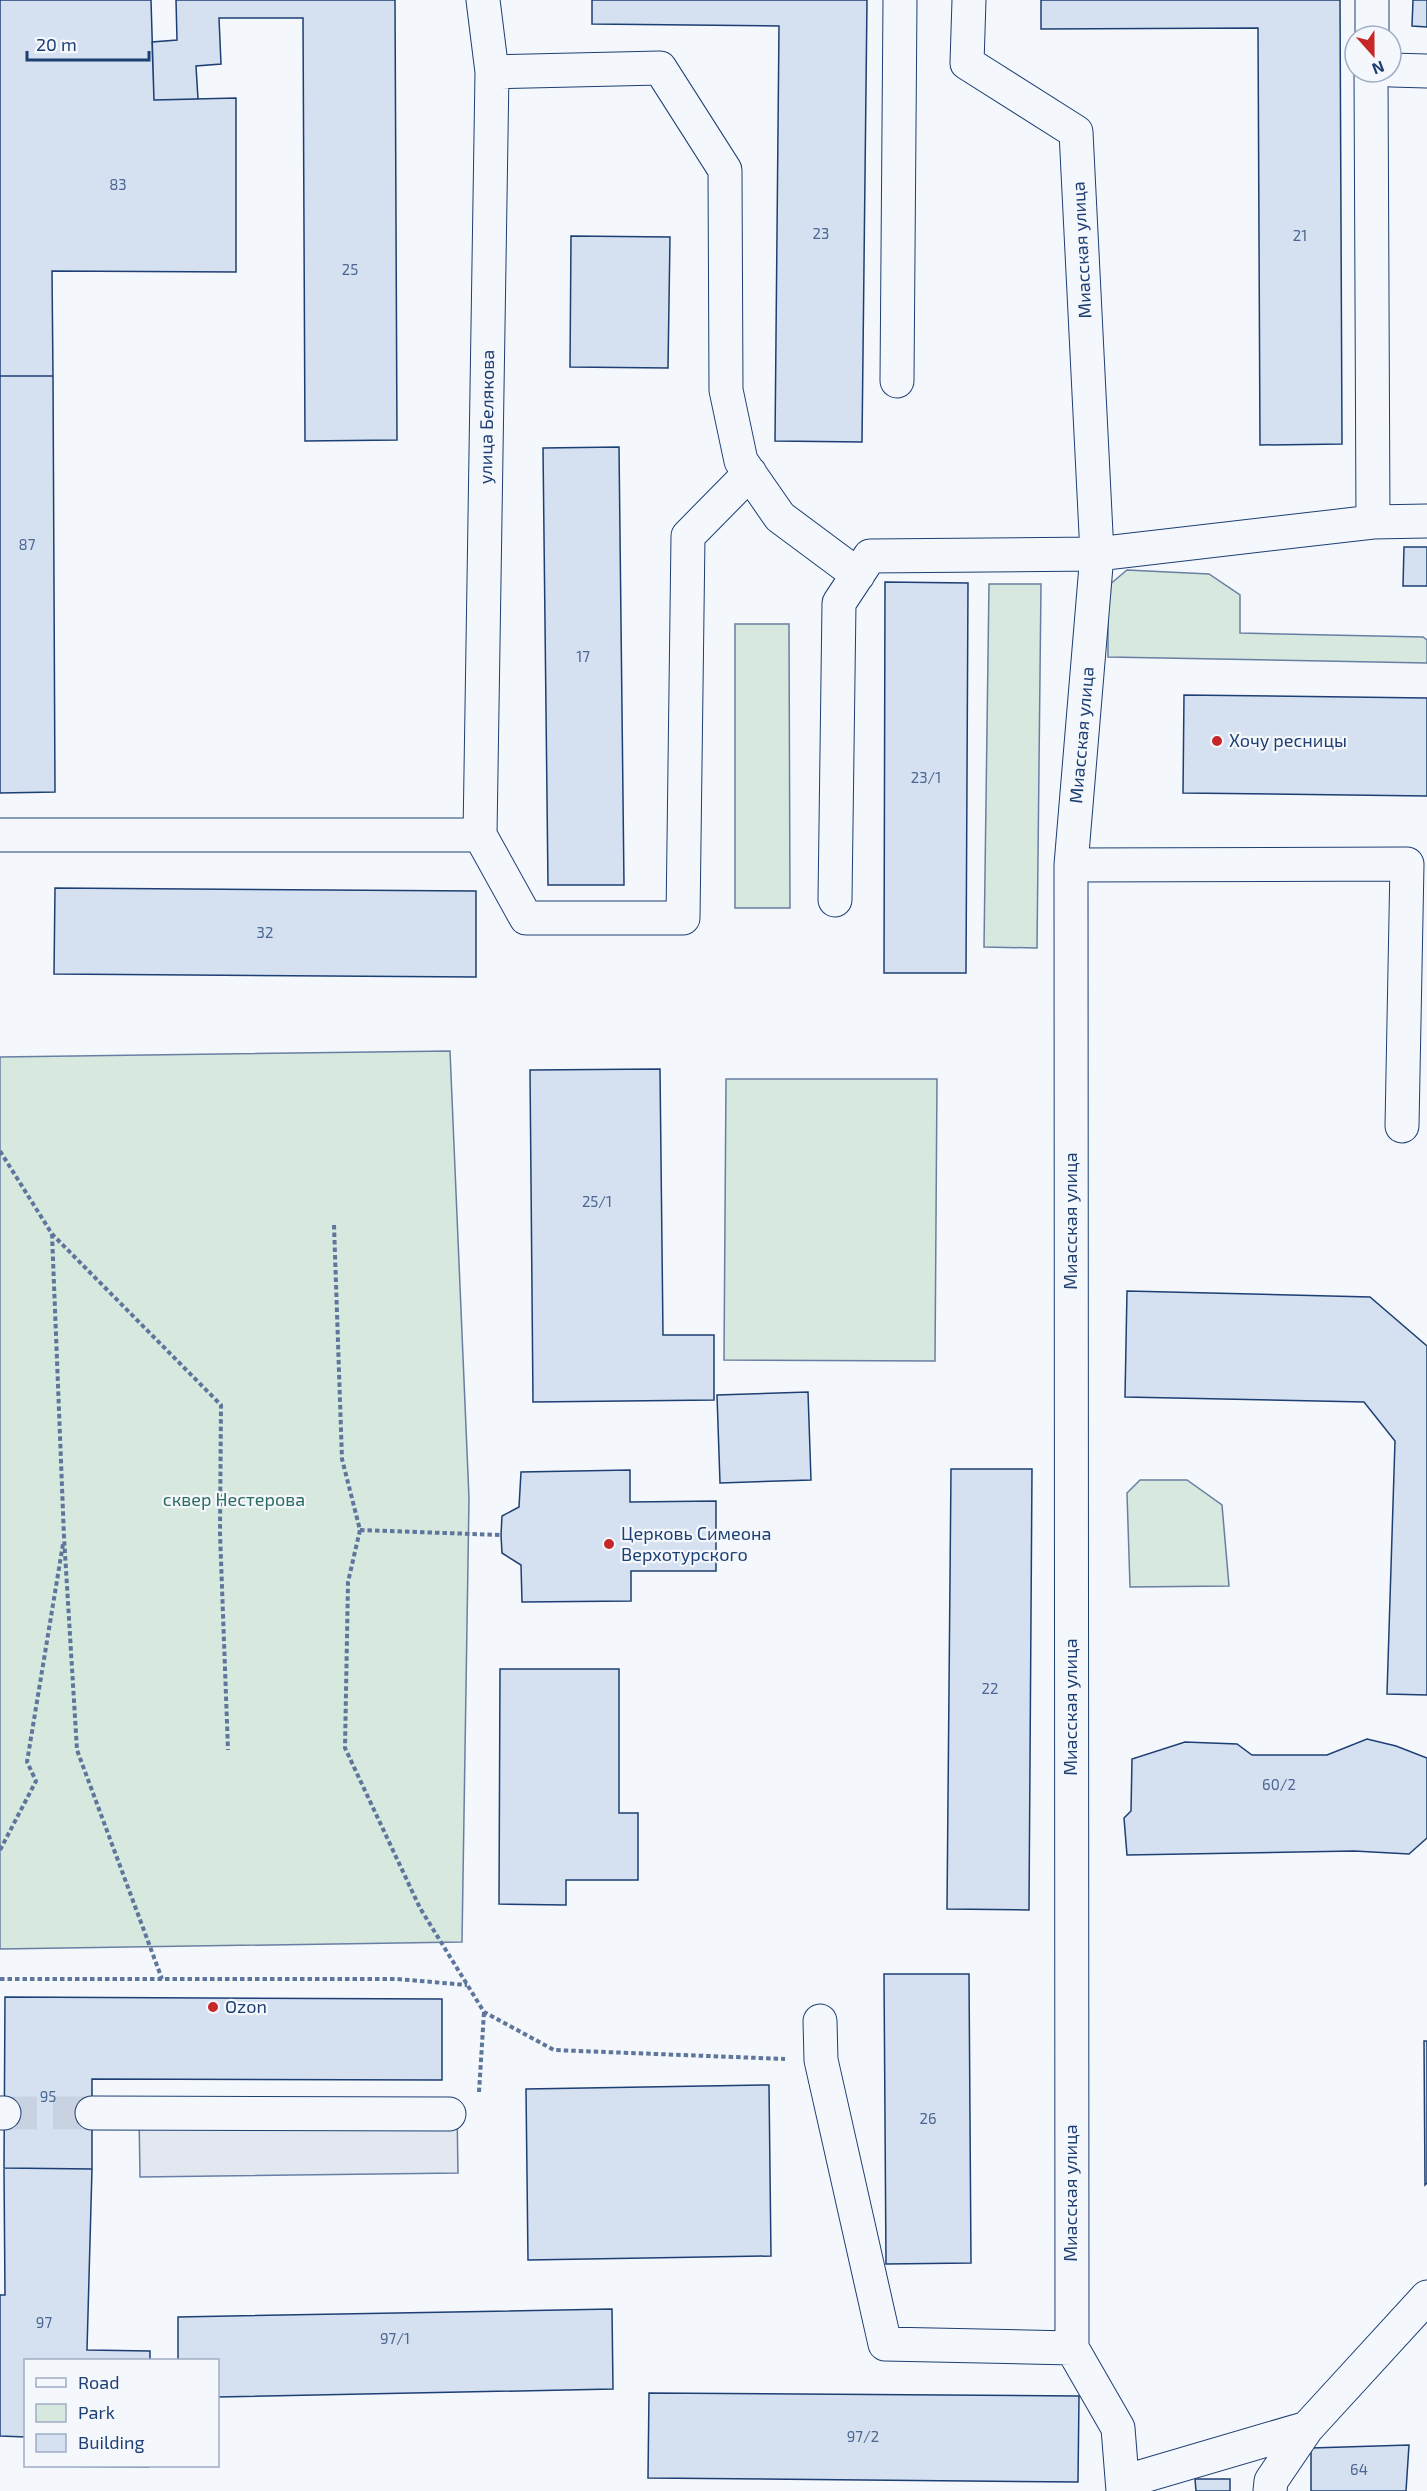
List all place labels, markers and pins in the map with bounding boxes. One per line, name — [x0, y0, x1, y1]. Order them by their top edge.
place label: Хочу ресницы — [1229, 729, 1347, 751]
marker: Хочу ресницы — [1210, 734, 1224, 748]
place label: Церковь Симеона Верхотурского — [621, 1522, 771, 1565]
marker: Церковь Симеона Верхотурского — [602, 1537, 616, 1551]
place label: Ozon — [225, 1995, 267, 2017]
marker: Ozon — [206, 2000, 220, 2014]

